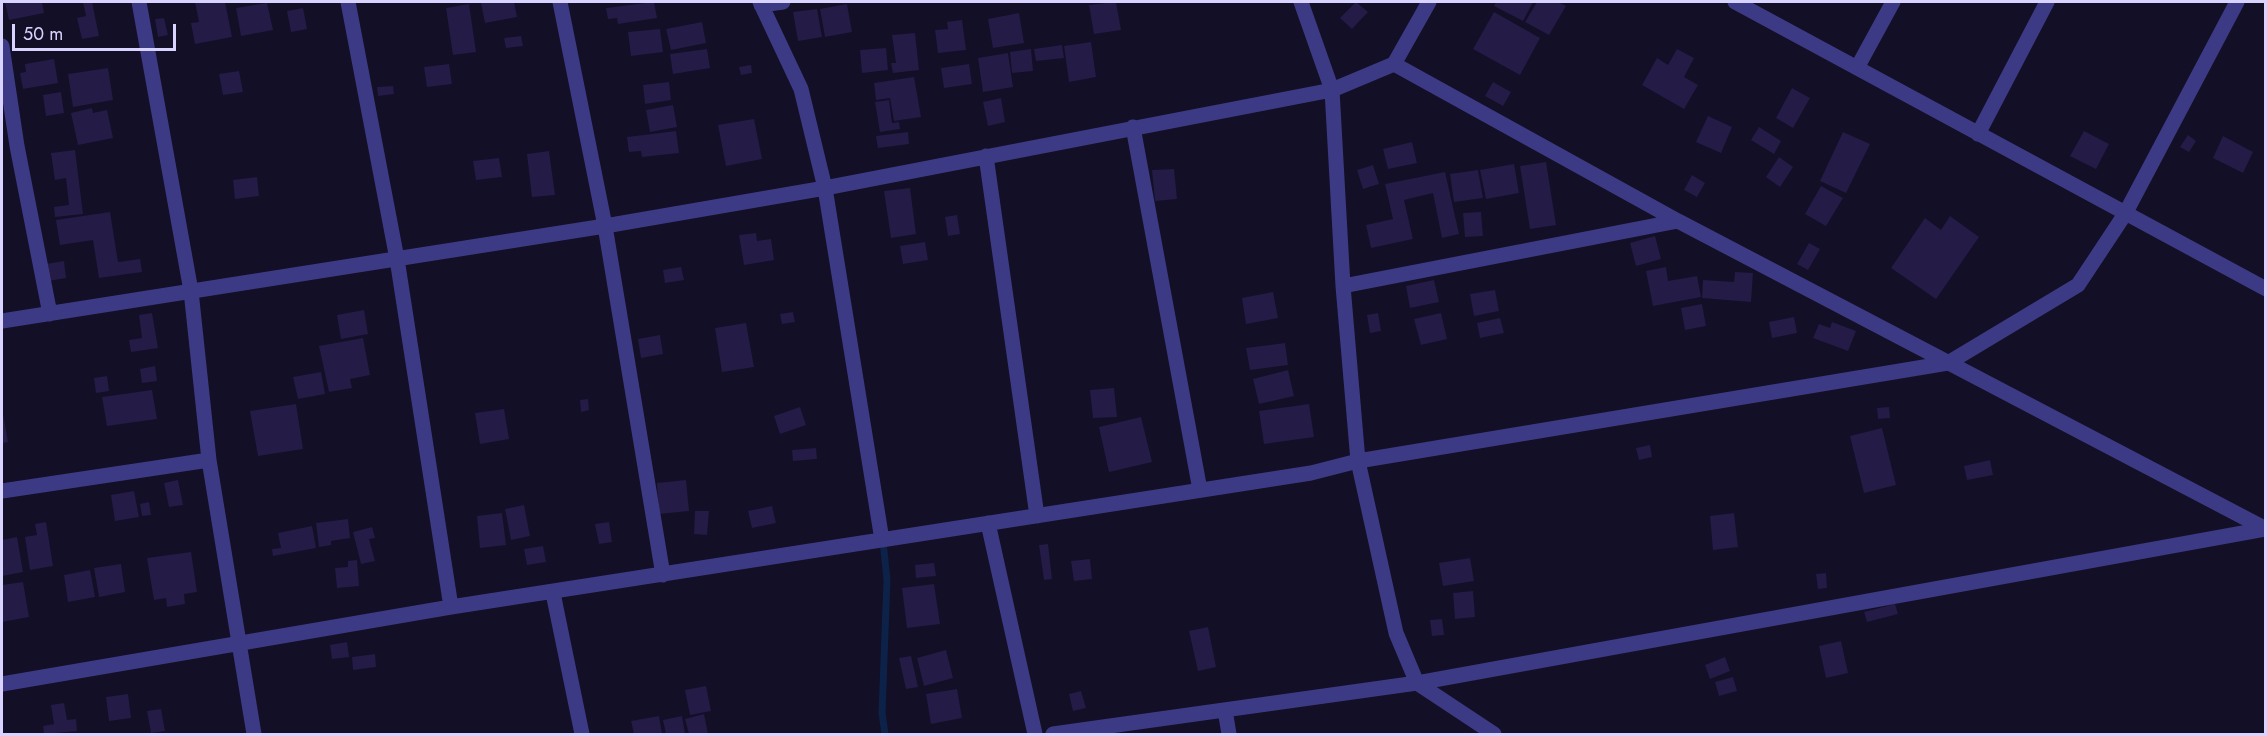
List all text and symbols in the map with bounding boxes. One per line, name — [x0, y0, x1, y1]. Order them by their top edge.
scale bar — [15, 12, 178, 50]
text: 50 m — [23, 21, 63, 47]

